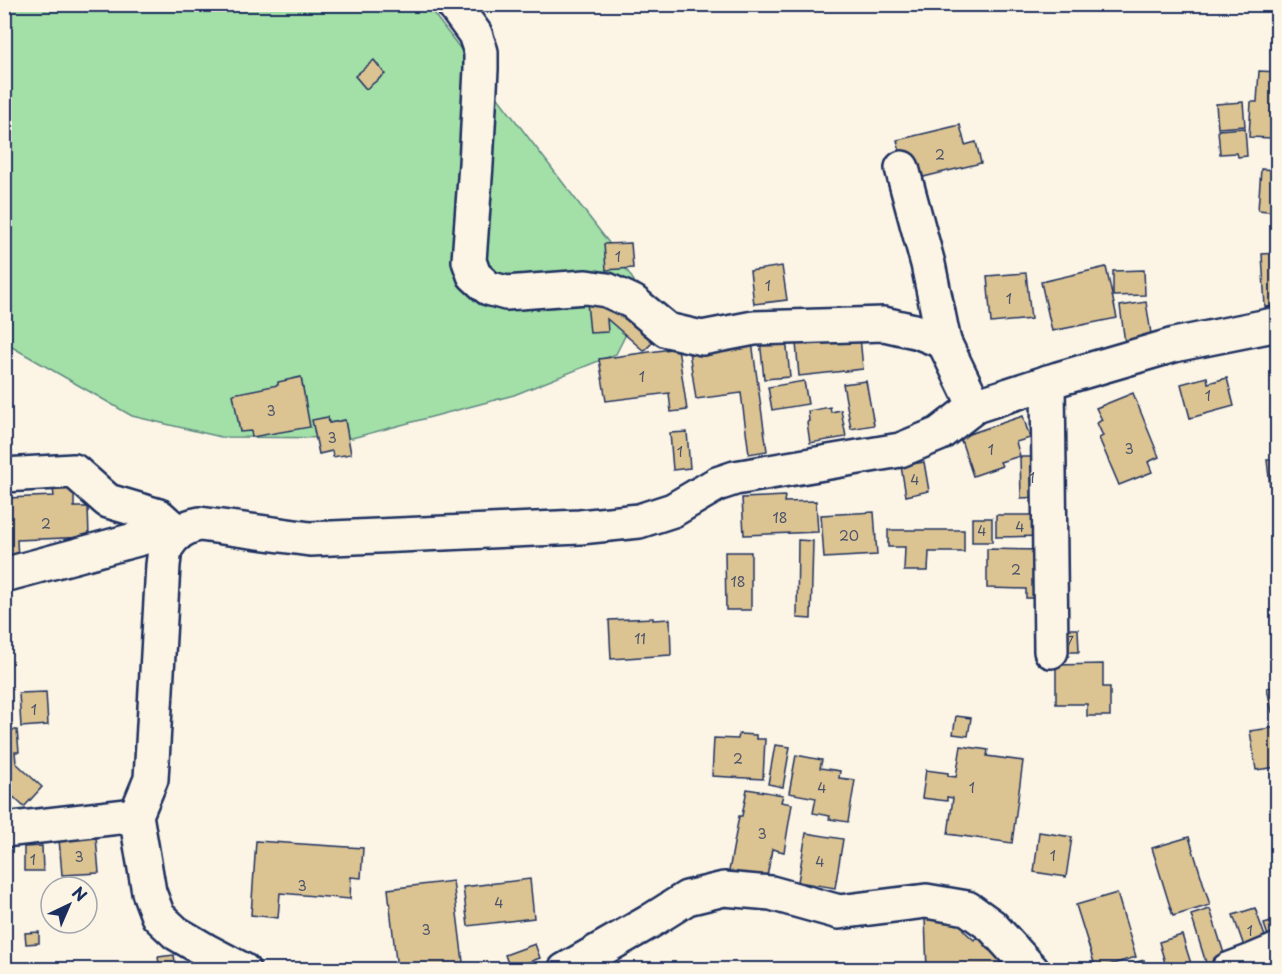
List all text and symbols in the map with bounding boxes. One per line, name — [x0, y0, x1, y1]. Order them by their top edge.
house number: 2 — [935, 144, 945, 165]
house number: 1 — [615, 246, 621, 267]
house number: 1 — [765, 275, 771, 296]
house number: 1 — [1006, 288, 1012, 309]
house number: 1 — [639, 366, 645, 387]
house number: 1 — [1205, 385, 1211, 406]
house number: 3 — [266, 400, 276, 421]
house number: 3 — [327, 427, 337, 448]
house number: 3 — [1124, 438, 1134, 459]
house number: 1 — [988, 439, 994, 460]
house number: 1 — [677, 441, 683, 462]
house number: 1 — [1029, 467, 1035, 488]
house number: 4 — [910, 469, 920, 490]
house number: 18 — [772, 507, 788, 528]
house number: 2 — [41, 513, 51, 534]
house number: 4 — [1015, 516, 1025, 537]
house number: 4 — [977, 520, 987, 541]
house number: 20 — [839, 525, 859, 546]
house number: 2 — [1011, 559, 1021, 580]
house number: 18 — [730, 571, 746, 592]
house number: 11 — [634, 628, 646, 649]
house number: 7 — [1066, 631, 1074, 652]
house number: 1 — [31, 699, 37, 720]
house number: 2 — [733, 748, 743, 769]
house number: 4 — [817, 777, 827, 798]
house number: 1 — [969, 777, 975, 798]
house number: 3 — [757, 823, 767, 844]
house number: 1 — [1050, 845, 1056, 866]
house number: 3 — [74, 846, 84, 867]
house number: 1 — [30, 849, 36, 870]
house number: 4 — [815, 851, 825, 872]
north arrow — [39, 875, 99, 935]
house number: 3 — [297, 875, 307, 896]
text: N — [67, 880, 93, 907]
house number: 4 — [494, 892, 504, 913]
house number: 3 — [421, 919, 431, 940]
house number: 1 — [1247, 920, 1253, 941]

